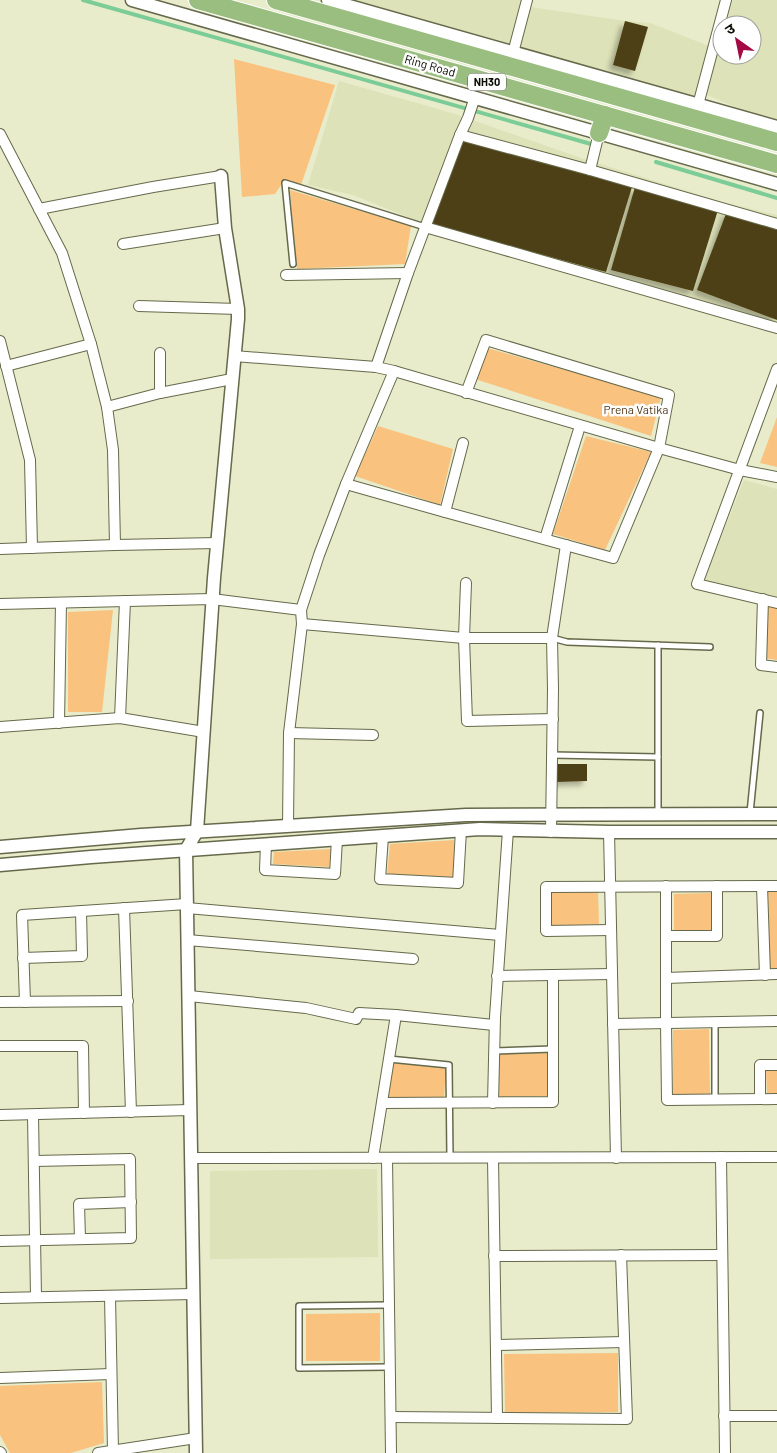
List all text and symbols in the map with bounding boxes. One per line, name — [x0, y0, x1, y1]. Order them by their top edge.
north arrow — [712, 15, 762, 65]
text: उ — [722, 19, 738, 38]
street label: Ring Road — [403, 51, 457, 79]
road number: NH30 — [468, 74, 506, 90]
park label: Prena Vatika — [604, 402, 668, 416]

